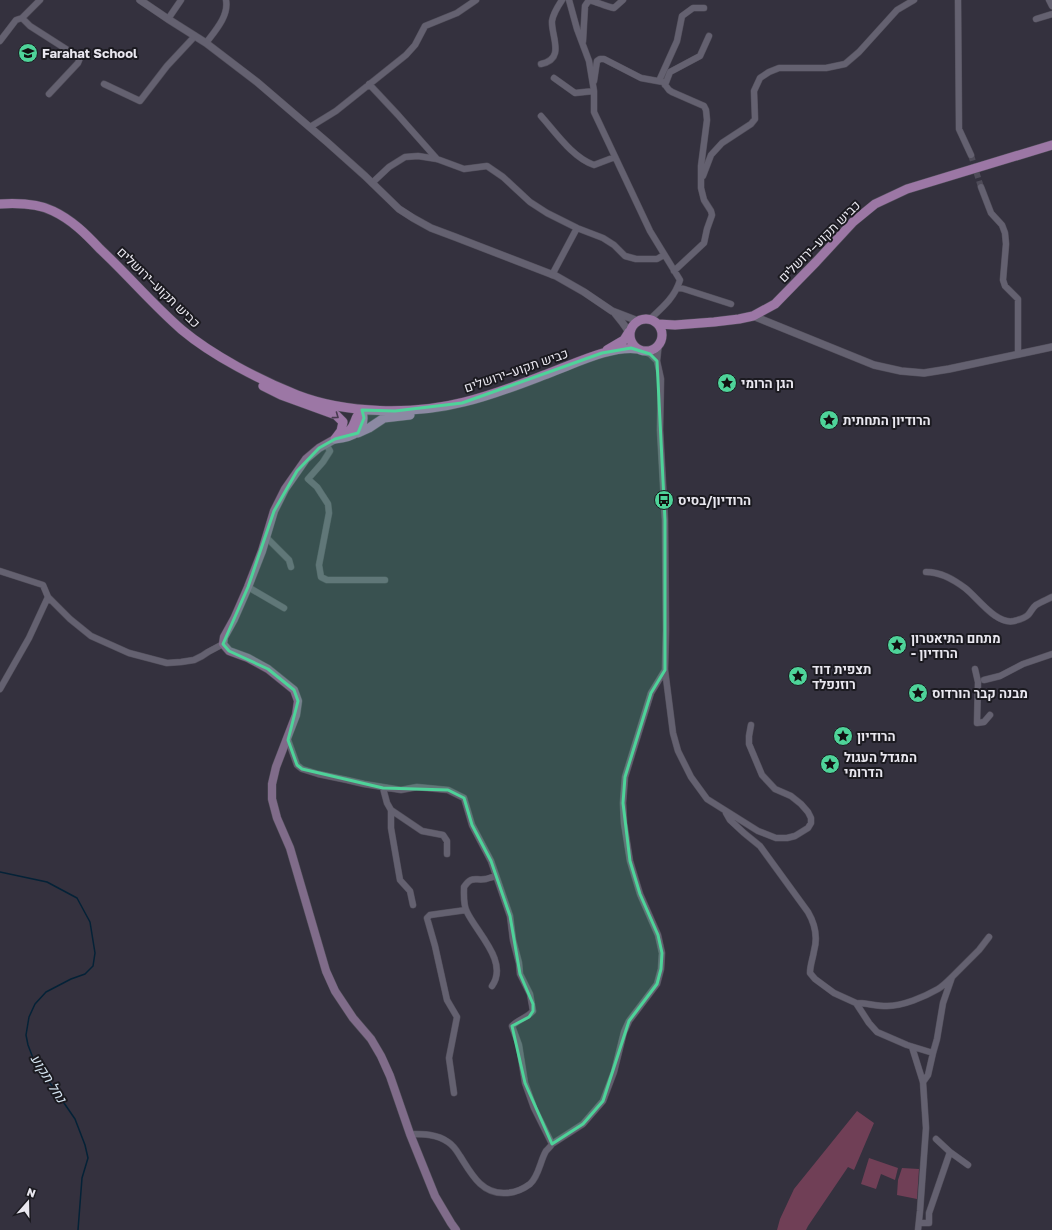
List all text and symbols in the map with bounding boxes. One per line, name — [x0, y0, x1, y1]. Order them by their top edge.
school or university icon: Farahat School — [17, 42, 39, 64]
place label: Farahat School — [42, 45, 138, 61]
street label: כביש תקוע–ירושלים — [775, 197, 863, 285]
street label: כביש תקוע–ירושלים — [114, 243, 204, 331]
street label: כביש תקוע–ירושלים — [462, 345, 570, 395]
place icon: הגן הרומי — [716, 372, 738, 394]
place label: הגן הרומי — [741, 375, 794, 391]
place icon: הרודיון התחתית — [818, 409, 840, 431]
one-way arrow — [331, 411, 338, 418]
place label: הרודיון התחתית — [843, 412, 931, 428]
bus stop icon: הרודיון/בסיס — [653, 489, 675, 511]
place label: הרודיון/בסיס — [678, 492, 751, 508]
place label: מתחם התיאטרון - הרודיון — [911, 630, 1001, 661]
place icon: מתחם התיאטרון - הרודיון — [886, 634, 908, 656]
place label: תצפית דוד רוזנפלד — [812, 661, 871, 692]
place icon: תצפית דוד רוזנפלד — [787, 665, 809, 687]
place icon: מבנה קבר הורדוס — [907, 682, 929, 704]
place label: מבנה קבר הורדוס — [932, 685, 1028, 701]
place icon: הרודיון — [832, 725, 854, 747]
place label: הרודיון — [857, 728, 896, 744]
place label: המגדל העגול הדרומי — [844, 749, 917, 780]
place icon: המגדל העגול הדרומי — [819, 753, 841, 775]
water label: נחל תקוע — [28, 1051, 71, 1106]
north arrow — [8, 1182, 48, 1222]
text: N — [25, 1185, 38, 1200]

